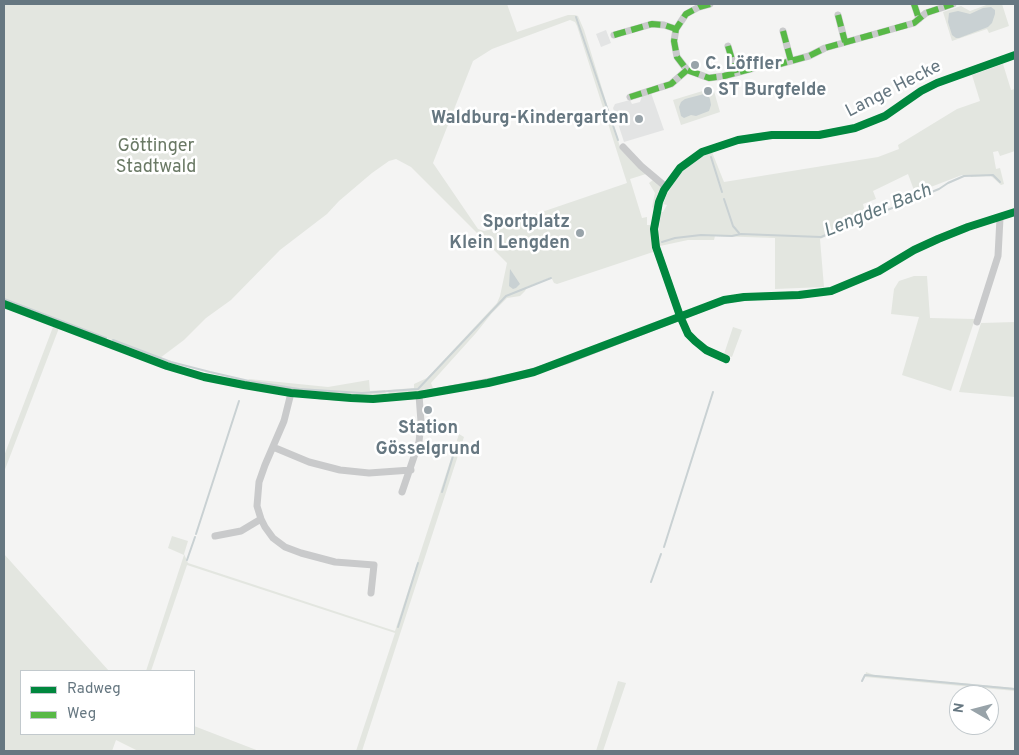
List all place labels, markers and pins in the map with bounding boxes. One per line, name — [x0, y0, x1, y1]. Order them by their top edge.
place label: C. Löffler — [705, 54, 782, 76]
marker: C. Löffler — [689, 59, 701, 71]
place label: ST Burgfelde — [718, 80, 826, 102]
marker: ST Burgfelde — [702, 85, 714, 97]
place label: Waldburg-Kindergarten — [431, 108, 629, 130]
marker: Waldburg-Kindergarten — [633, 113, 645, 125]
place label: Sportplatz Klein Lengden — [449, 212, 570, 254]
marker: Sportplatz Klein Lengden — [574, 227, 586, 239]
marker: Station Gösselgrund — [422, 404, 434, 416]
place label: Station Gösselgrund — [376, 418, 480, 460]

